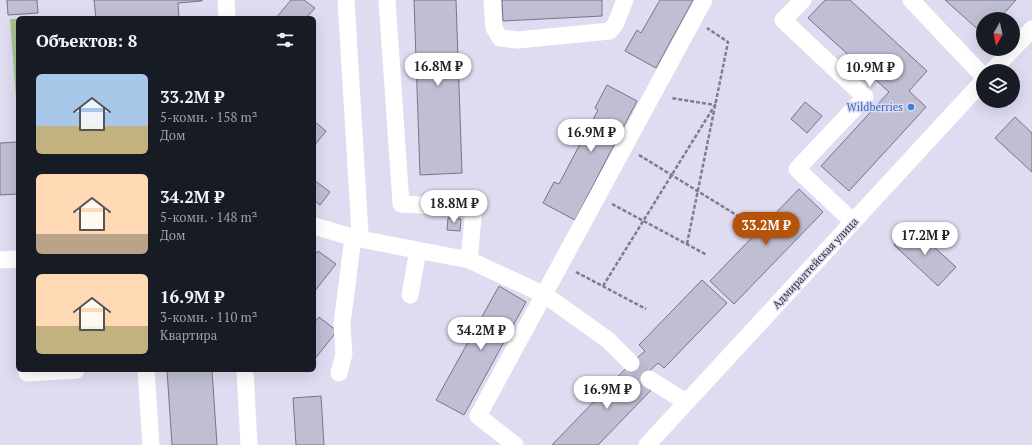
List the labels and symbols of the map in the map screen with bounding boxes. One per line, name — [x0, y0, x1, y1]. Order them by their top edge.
north arrow — [976, 12, 1020, 56]
pin: 16.8M ₽ — [401, 53, 475, 87]
pin: 10.9M ₽ — [833, 54, 907, 88]
place label: Wildberries — [846, 100, 903, 114]
marker: Wildberries — [906, 102, 916, 112]
pin: 16.9M ₽ — [554, 119, 628, 153]
pin: 18.8M ₽ — [417, 190, 491, 224]
pin: 33.2M ₽ — [729, 212, 803, 246]
street label: Адмиралтейская улица — [769, 214, 861, 311]
pin: 17.2M ₽ — [888, 222, 962, 256]
pin: 34.2M ₽ — [444, 317, 518, 351]
pin: 16.9M ₽ — [570, 376, 644, 410]

